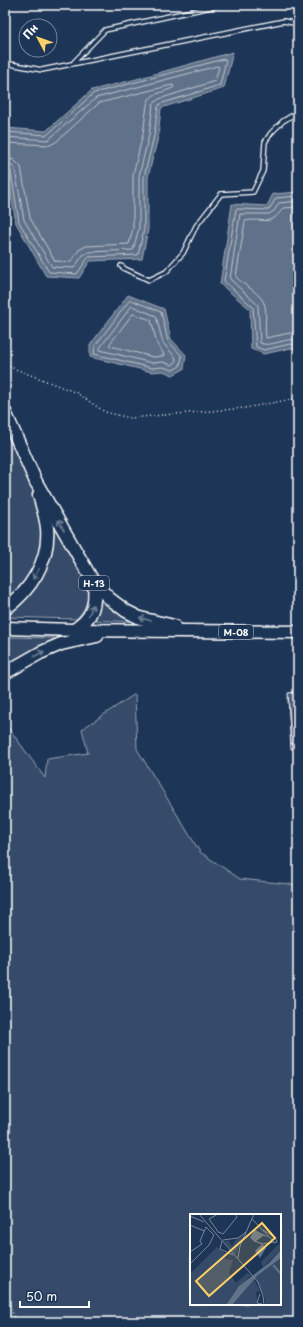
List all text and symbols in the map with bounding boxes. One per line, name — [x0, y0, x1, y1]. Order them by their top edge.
north arrow — [18, 18, 58, 58]
text: Пн — [18, 20, 42, 43]
one-way arrow — [56, 519, 64, 531]
one-way arrow — [32, 568, 40, 580]
road number: Н-13 — [79, 576, 109, 590]
one-way arrow — [88, 605, 96, 617]
one-way arrow — [138, 615, 151, 622]
road number: М-08 — [219, 625, 253, 639]
one-way arrow — [33, 650, 45, 657]
inset map — [190, 1214, 281, 1305]
scale bar — [20, 1283, 89, 1309]
text: 50 m — [26, 1287, 57, 1305]

